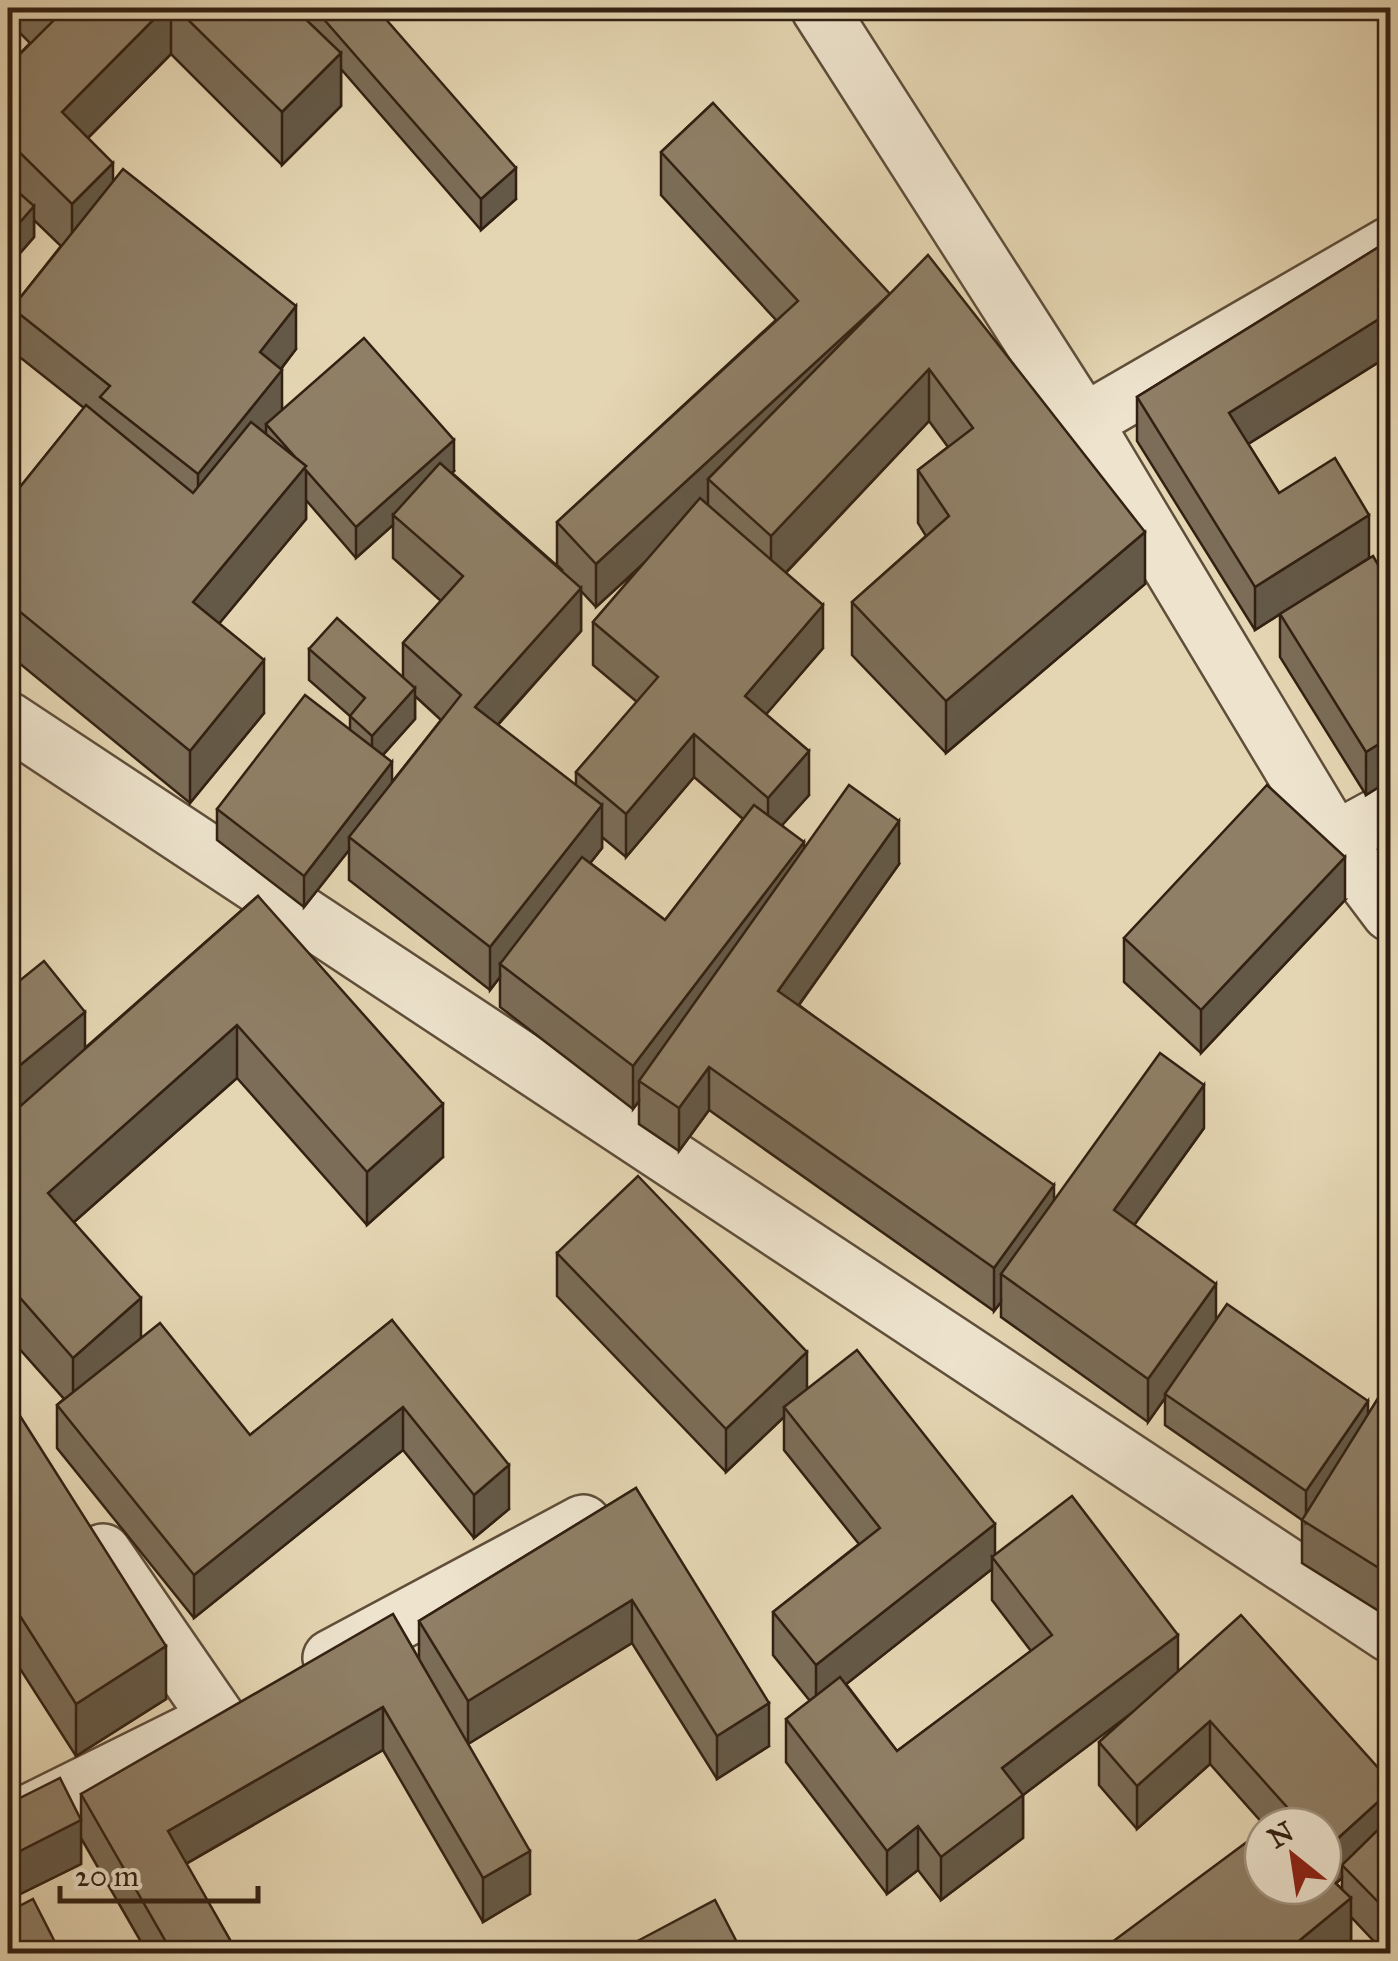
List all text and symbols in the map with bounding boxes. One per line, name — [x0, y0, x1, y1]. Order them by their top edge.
north arrow — [1243, 1806, 1343, 1906]
text: N — [1262, 1814, 1300, 1856]
scale bar — [60, 1841, 258, 1903]
text: 20 m — [75, 1858, 139, 1894]

